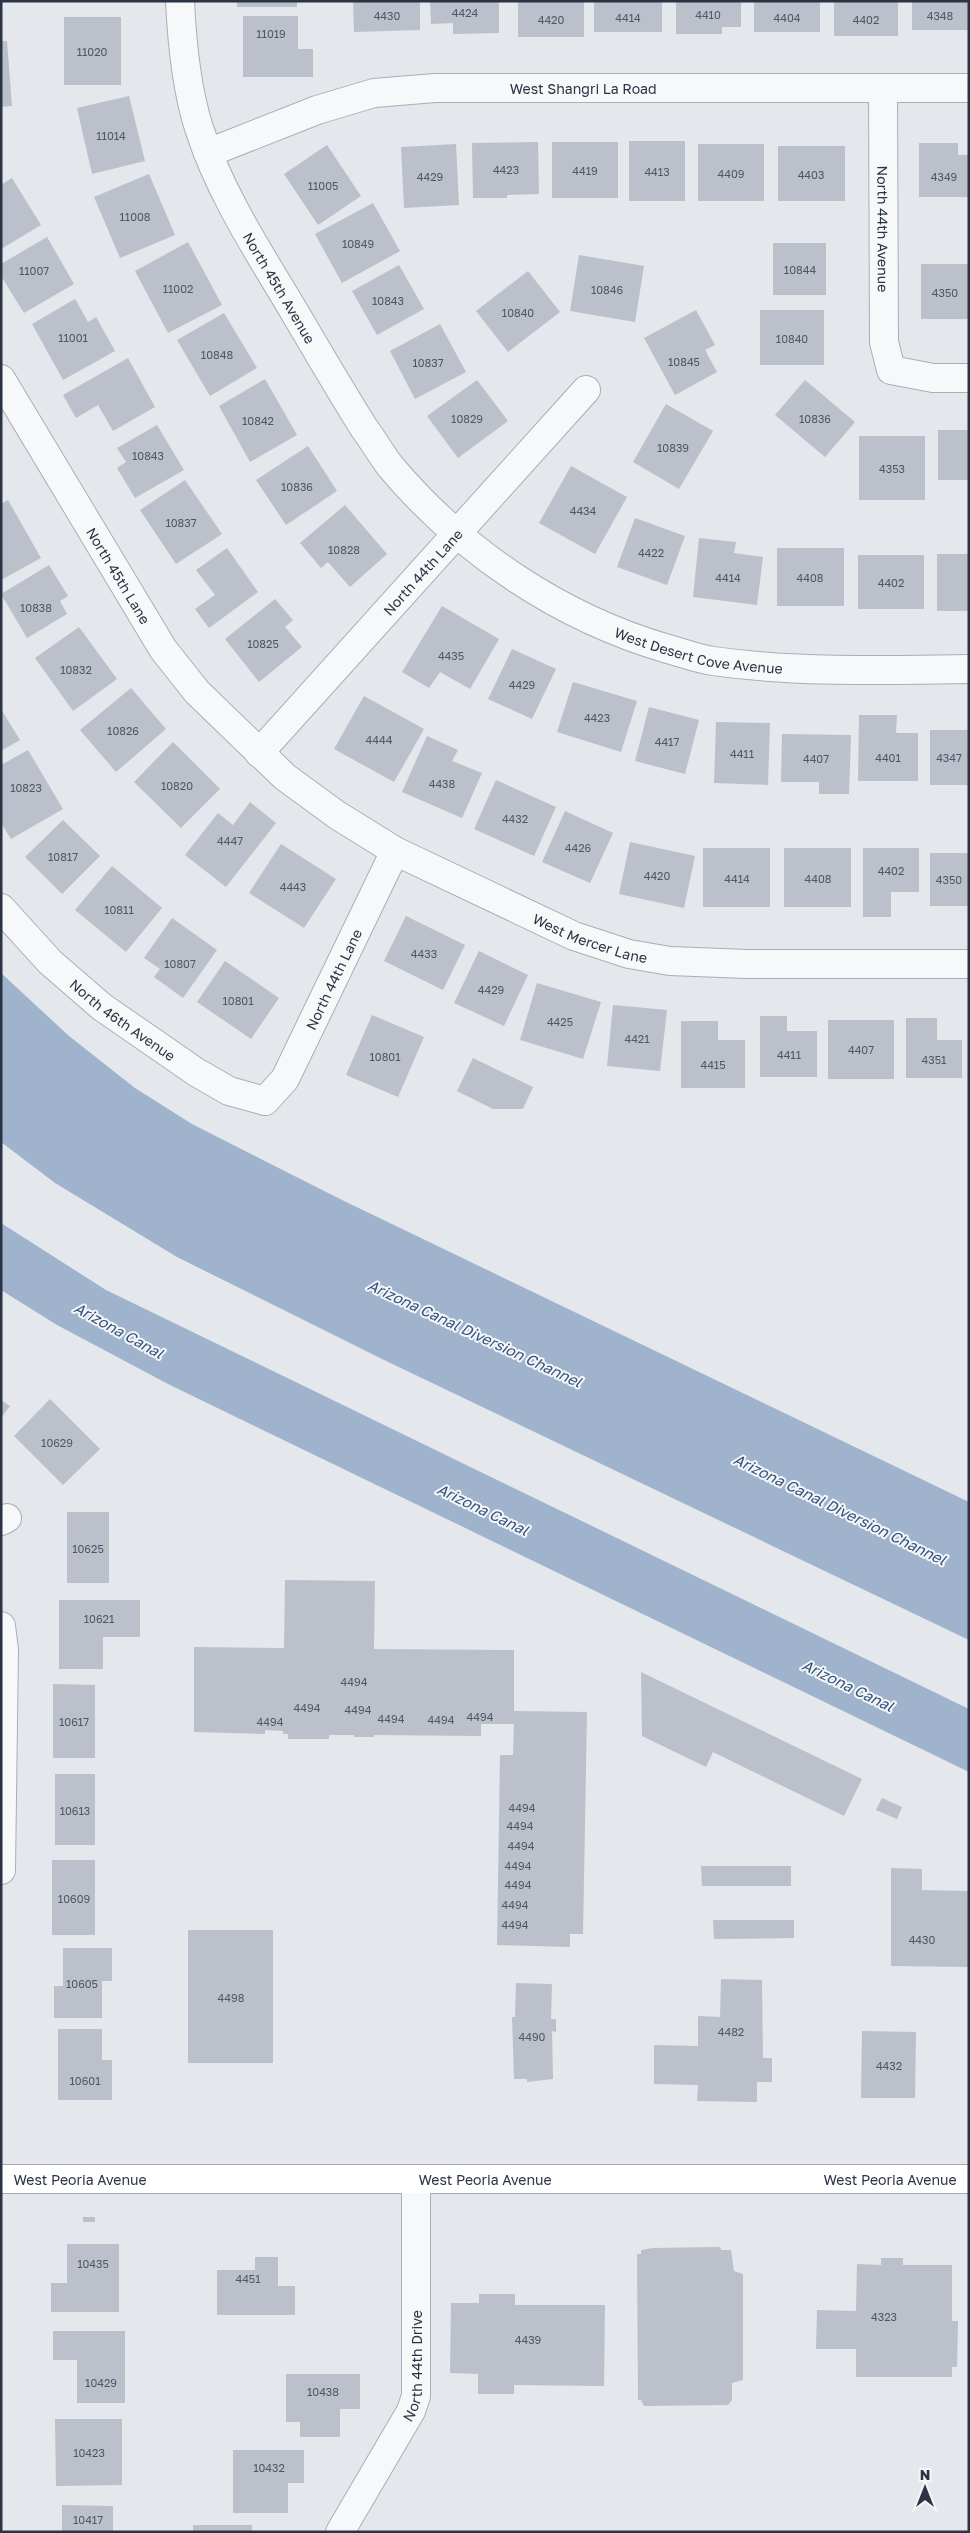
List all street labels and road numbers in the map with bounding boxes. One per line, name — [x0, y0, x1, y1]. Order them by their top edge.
street label: West Shangri La Road — [510, 80, 657, 97]
street label: North 44th Avenue — [875, 166, 892, 292]
street label: North 45th Avenue — [240, 229, 319, 346]
street label: North 45th Lane — [83, 524, 154, 627]
street label: North 44th Lane — [379, 525, 465, 618]
street label: West Desert Cove Avenue — [612, 623, 783, 676]
street label: West Mercer Lane — [530, 909, 649, 966]
street label: North 44th Lane — [302, 926, 365, 1032]
street label: North 46th Avenue — [67, 975, 179, 1064]
street label: West Peoria Avenue — [13, 2171, 147, 2188]
street label: West Peoria Avenue — [418, 2171, 552, 2188]
street label: West Peoria Avenue — [823, 2171, 957, 2188]
street label: North 44th Drive — [398, 2310, 425, 2424]

